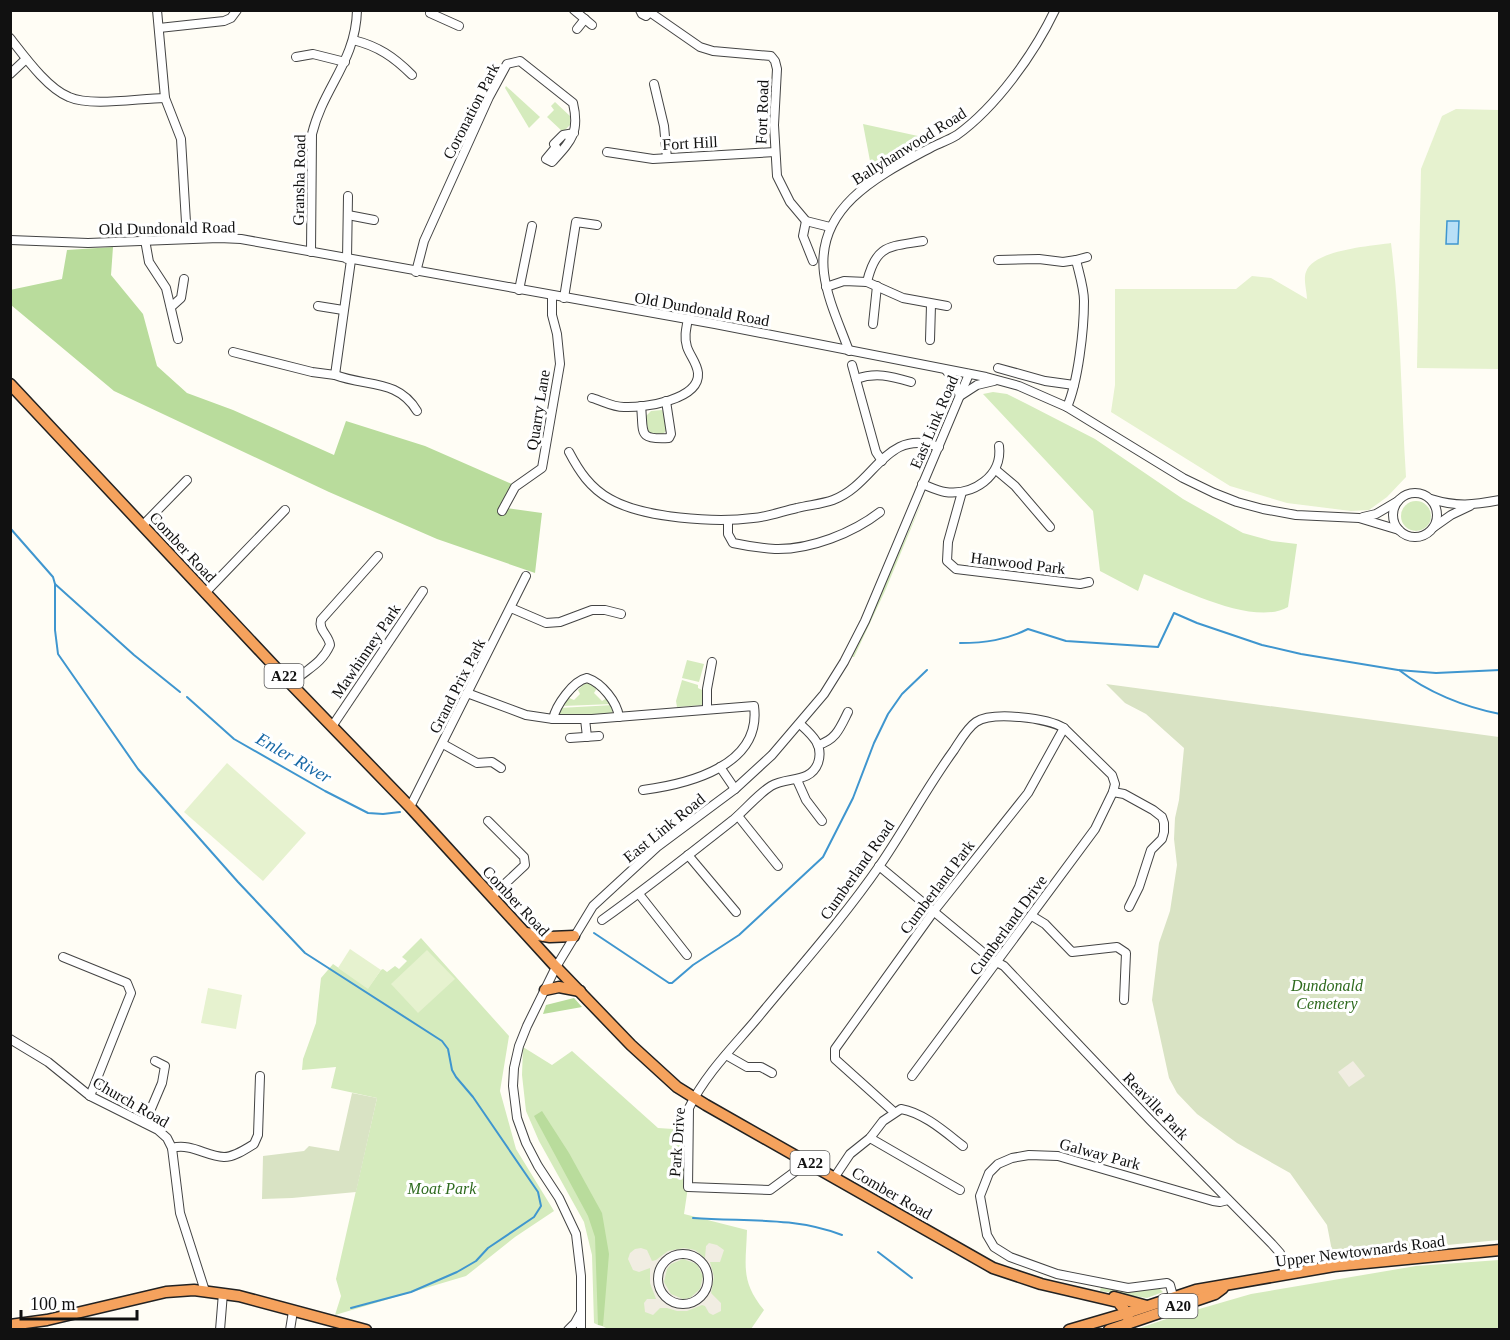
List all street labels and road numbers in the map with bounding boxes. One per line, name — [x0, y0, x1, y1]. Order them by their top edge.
street label: Coronation Park — [440, 60, 502, 162]
street label: Fort Road — [752, 79, 772, 145]
street label: Ballyhanwood Road — [849, 104, 970, 189]
street label: Fort Hill — [662, 133, 719, 153]
street label: Gransha Road — [290, 134, 308, 226]
street label: Old Dundonald Road — [98, 218, 236, 238]
street label: Old Dundonald Road — [633, 289, 771, 329]
street label: Quarry Lane — [523, 369, 554, 452]
street label: East Link Road — [907, 373, 961, 471]
street label: Comber Road — [146, 509, 220, 585]
street label: Hanwood Park — [970, 549, 1066, 577]
street label: Mawhinney Park — [328, 601, 405, 702]
street label: Grand Prix Park — [426, 636, 488, 736]
road number: A22 — [264, 664, 304, 688]
street label: East Link Road — [620, 790, 708, 866]
street label: Cumberland Road — [817, 817, 897, 923]
street label: Cumberland Park — [896, 837, 978, 937]
street label: Comber Road — [479, 863, 553, 939]
street label: Cumberland Drive — [966, 872, 1050, 978]
street label: Reaville Park — [1120, 1069, 1192, 1143]
street label: Church Road — [90, 1073, 172, 1131]
street label: Park Drive — [666, 1107, 688, 1177]
street label: Galway Park — [1057, 1135, 1142, 1174]
road number: A22 — [790, 1151, 830, 1175]
street label: Comber Road — [849, 1163, 935, 1223]
street label: Upper Newtownards Road — [1274, 1232, 1446, 1271]
road number: A20 — [1158, 1294, 1198, 1318]

